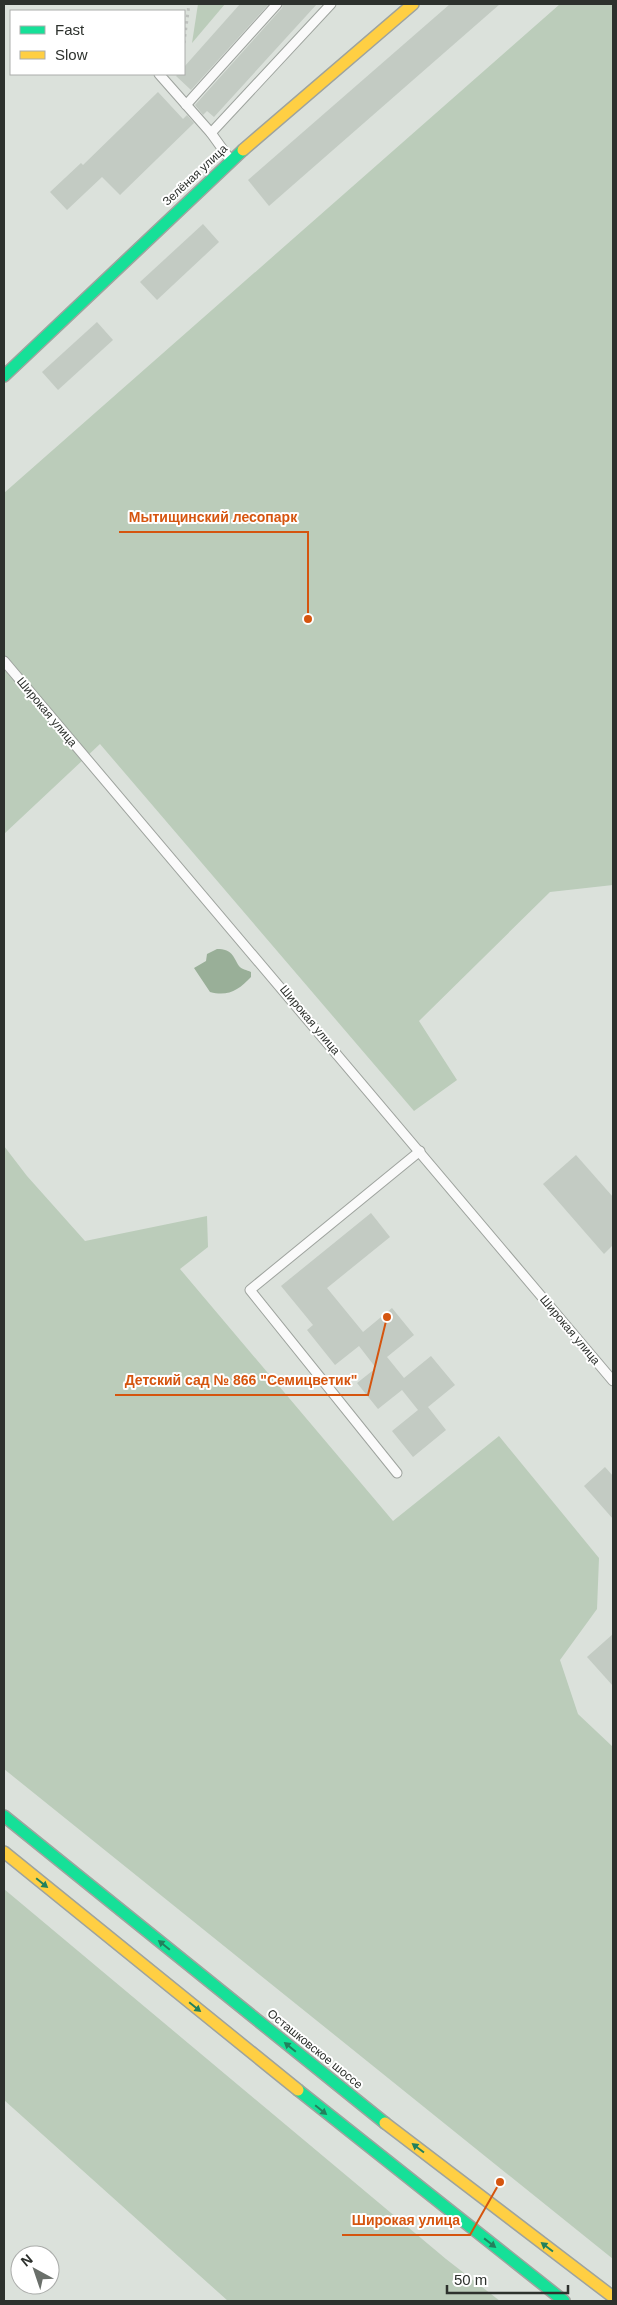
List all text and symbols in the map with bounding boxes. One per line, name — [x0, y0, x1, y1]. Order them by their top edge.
legend — [10, 10, 185, 75]
text: Fast — [55, 21, 85, 38]
text: Slow — [55, 46, 88, 63]
street label: Зелёная улица — [160, 141, 230, 209]
callout: Мытищинский лесопарк — [119, 503, 308, 532]
text: Мытищинский лесопарк — [129, 509, 298, 525]
street label: Широкая улица — [14, 675, 80, 750]
street label: Широкая улица — [277, 983, 343, 1058]
street label: Широкая улица — [537, 1293, 603, 1368]
callout: Детский сад № 866 "Семицветик" — [115, 1366, 368, 1395]
text: Детский сад № 866 "Семицветик" — [125, 1372, 357, 1388]
one-way arrow — [35, 1877, 48, 1888]
one-way arrow — [158, 1939, 171, 1950]
one-way arrow — [188, 2002, 201, 2013]
street label: Осташковское шоссе — [265, 2006, 366, 2092]
one-way arrow — [284, 2041, 297, 2052]
one-way arrow — [314, 2104, 327, 2115]
one-way arrow — [411, 2143, 425, 2153]
callout: Широкая улица — [342, 2206, 470, 2235]
text: Широкая улица — [352, 2212, 460, 2228]
one-way arrow — [483, 2238, 496, 2249]
one-way arrow — [541, 2241, 554, 2252]
north arrow — [10, 2245, 60, 2295]
text: N — [18, 2251, 36, 2269]
scale bar — [447, 2262, 568, 2294]
text: 50 m — [454, 2271, 487, 2288]

